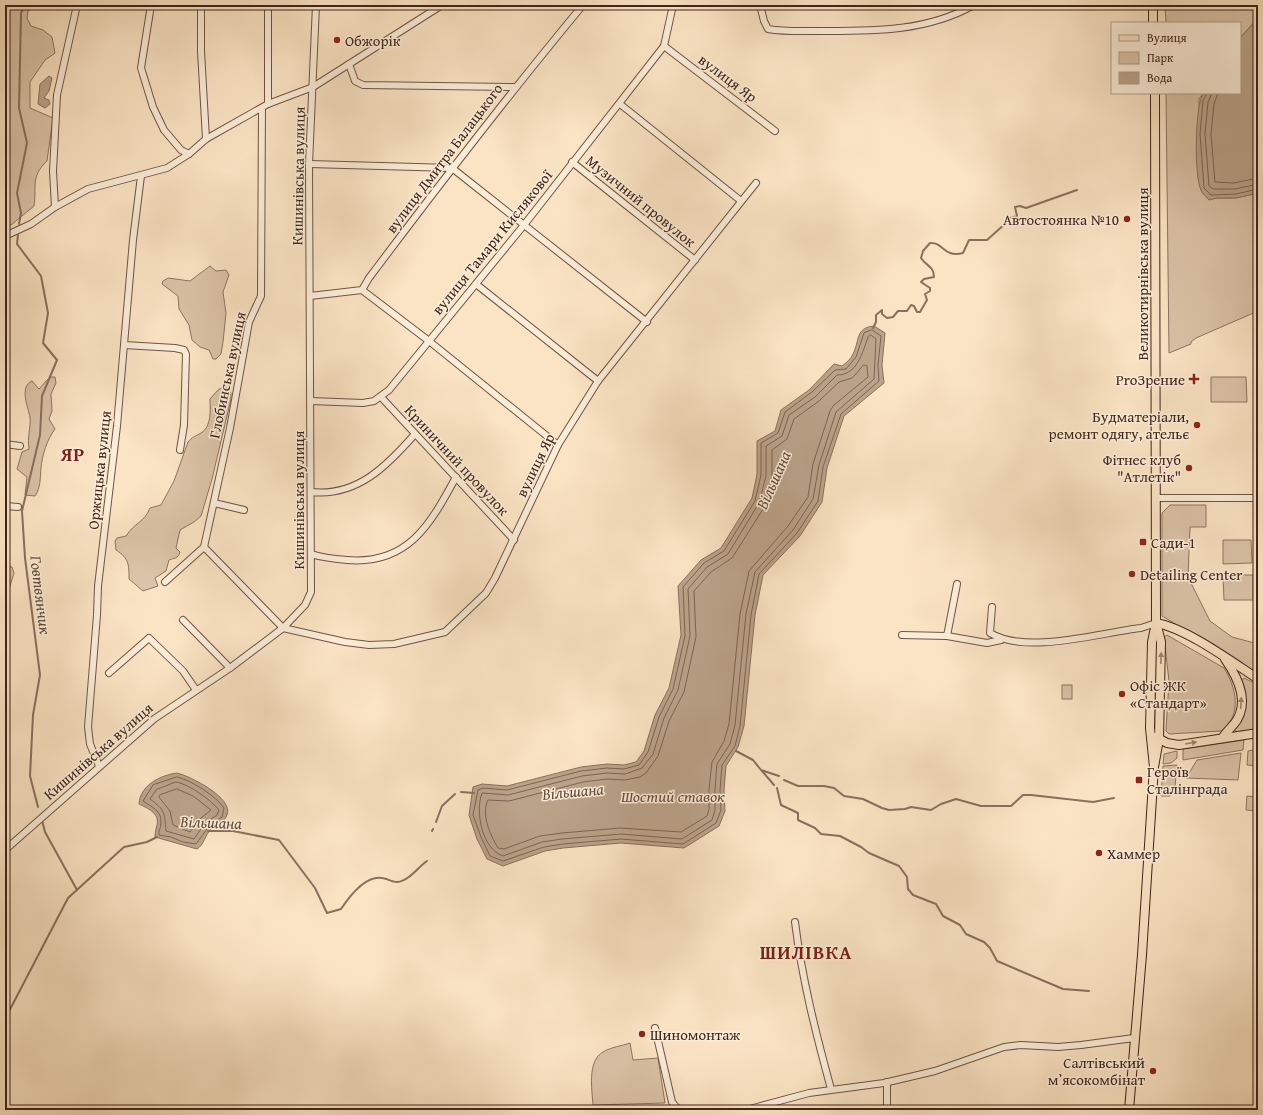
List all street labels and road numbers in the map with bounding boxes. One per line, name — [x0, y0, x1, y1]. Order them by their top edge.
street label: вулиця Яр — [694, 49, 762, 107]
street label: вулиця Дмитра Балацького — [381, 78, 508, 237]
street label: Кишинівська вулиця — [286, 106, 310, 246]
street label: Музичний провулок — [582, 150, 700, 252]
street label: вулиця Тамари Кислякової — [427, 165, 557, 319]
street label: Великотирнівська вулиця — [1132, 187, 1153, 361]
street label: Глобинська вулиця — [203, 309, 251, 440]
street label: Криничний провулок — [400, 400, 514, 520]
street label: Оржицька вулиця — [82, 409, 116, 530]
street label: Кишинівська вулиця — [288, 430, 309, 569]
street label: вулиця Яр — [511, 430, 559, 500]
street label: Кишинівська вулиця — [39, 697, 158, 805]

